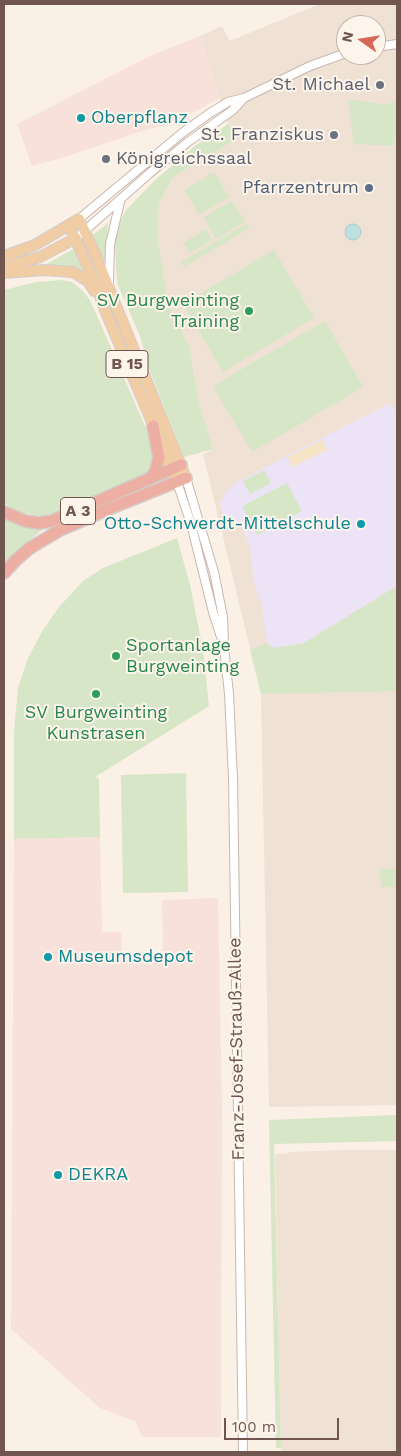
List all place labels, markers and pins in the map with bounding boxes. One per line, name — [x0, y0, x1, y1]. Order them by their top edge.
place label: St. Michael — [273, 74, 370, 96]
marker: St. Michael — [374, 79, 386, 91]
place label: Oberpflanz — [91, 107, 188, 129]
marker: Oberpflanz — [75, 112, 87, 124]
place label: St. Franziskus — [201, 124, 324, 146]
marker: St. Franziskus — [328, 129, 340, 141]
place label: Königreichssaal — [116, 148, 252, 170]
marker: Königreichssaal — [100, 153, 112, 165]
place label: Pfarrzentrum — [243, 177, 359, 199]
marker: Pfarrzentrum — [363, 182, 375, 194]
place label: SV Burgweinting Training — [97, 290, 239, 332]
marker: SV Burgweinting Training — [243, 305, 255, 317]
place label: Otto-Schwerdt-Mittelschule — [104, 513, 351, 535]
marker: Otto-Schwerdt-Mittelschule — [355, 518, 367, 530]
place label: Sportanlage Burgweinting — [126, 635, 239, 678]
marker: Sportanlage Burgweinting — [110, 650, 122, 662]
marker: SV Burgweinting Kunstrasen — [90, 688, 102, 700]
place label: SV Burgweinting Kunstrasen — [25, 702, 167, 744]
place label: Museumsdepot — [58, 946, 193, 968]
marker: Museumsdepot — [42, 951, 54, 963]
place label: DEKRA — [68, 1164, 128, 1186]
marker: DEKRA — [52, 1169, 64, 1181]

